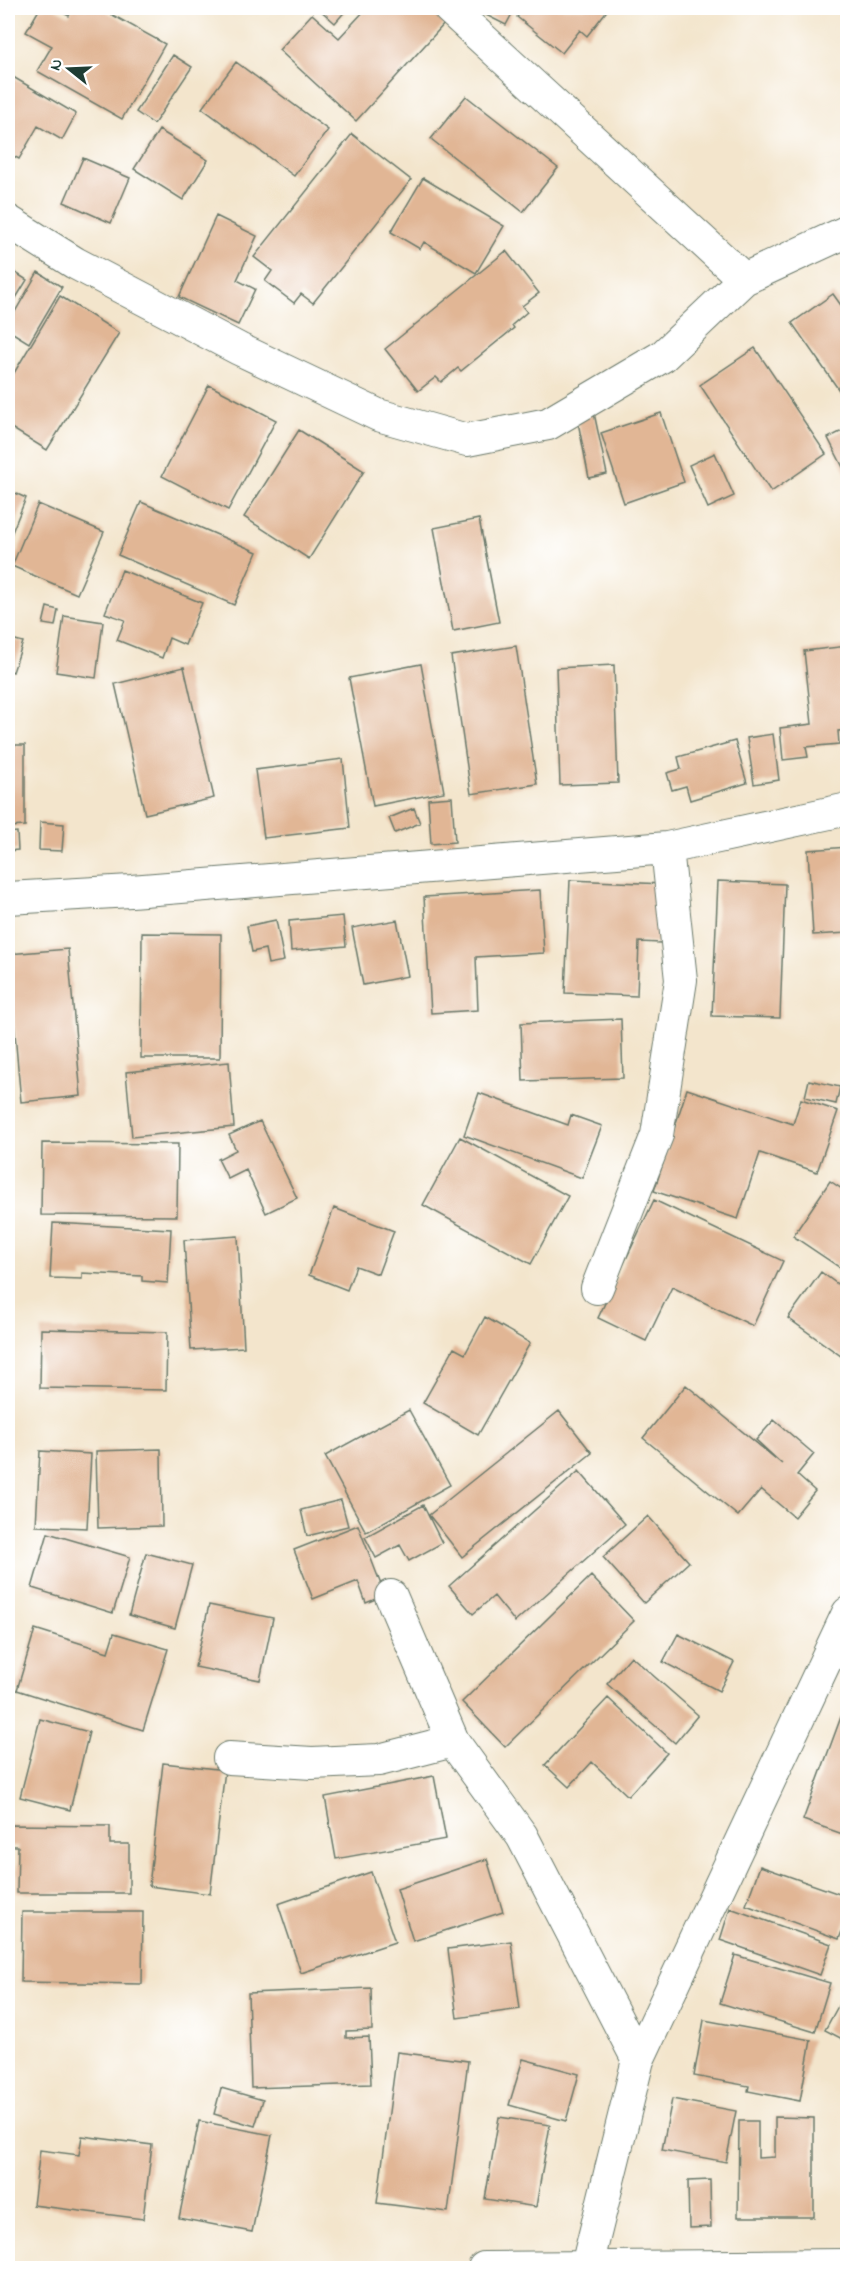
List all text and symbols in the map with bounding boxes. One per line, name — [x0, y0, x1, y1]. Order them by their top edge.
north arrow — [39, 39, 99, 99]
text: N — [44, 56, 70, 74]

